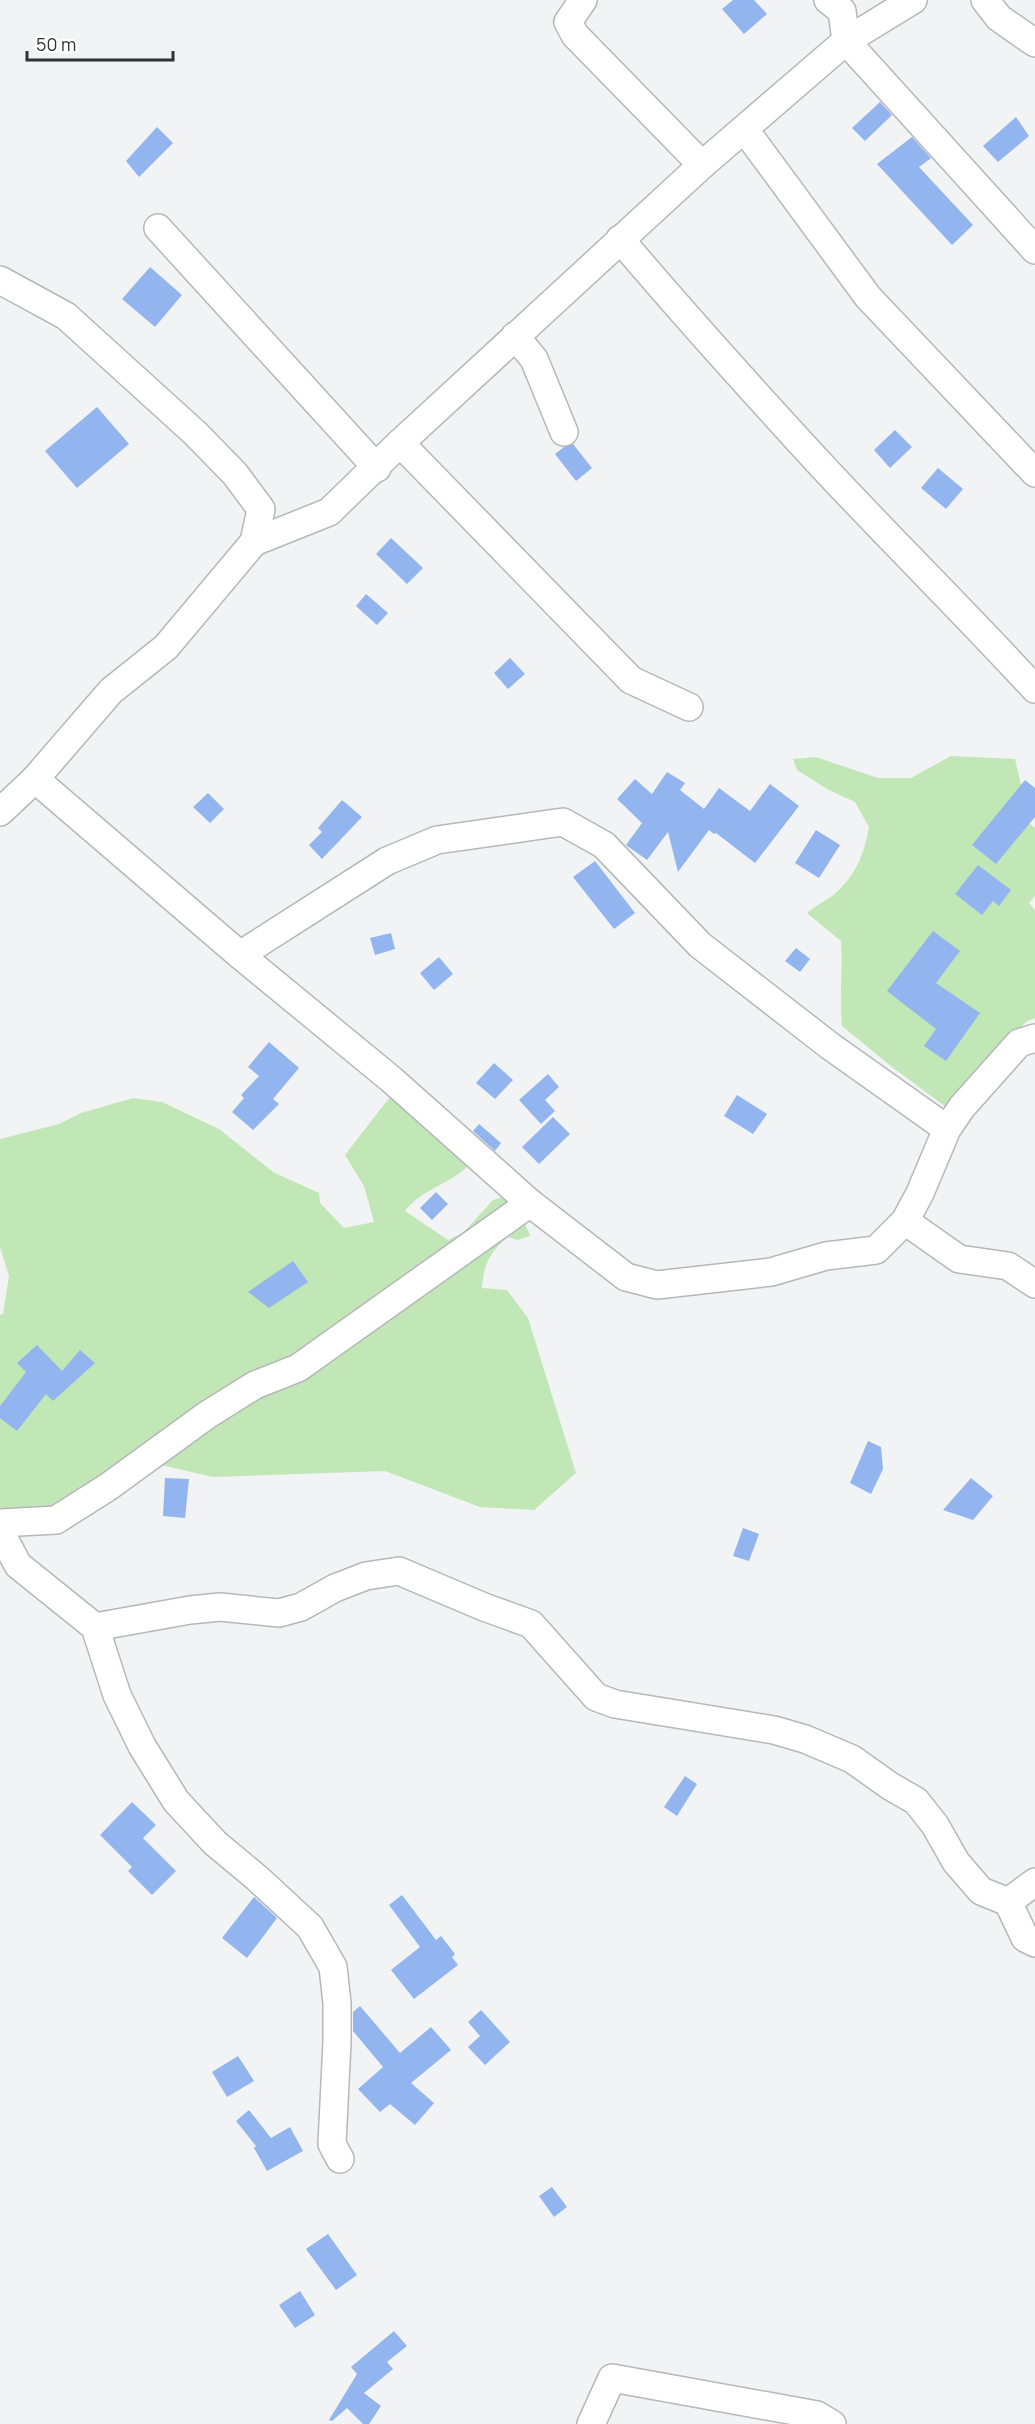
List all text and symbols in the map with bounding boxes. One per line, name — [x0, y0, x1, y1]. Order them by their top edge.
scale bar — [27, 24, 172, 62]
text: 50 m — [36, 32, 76, 56]

